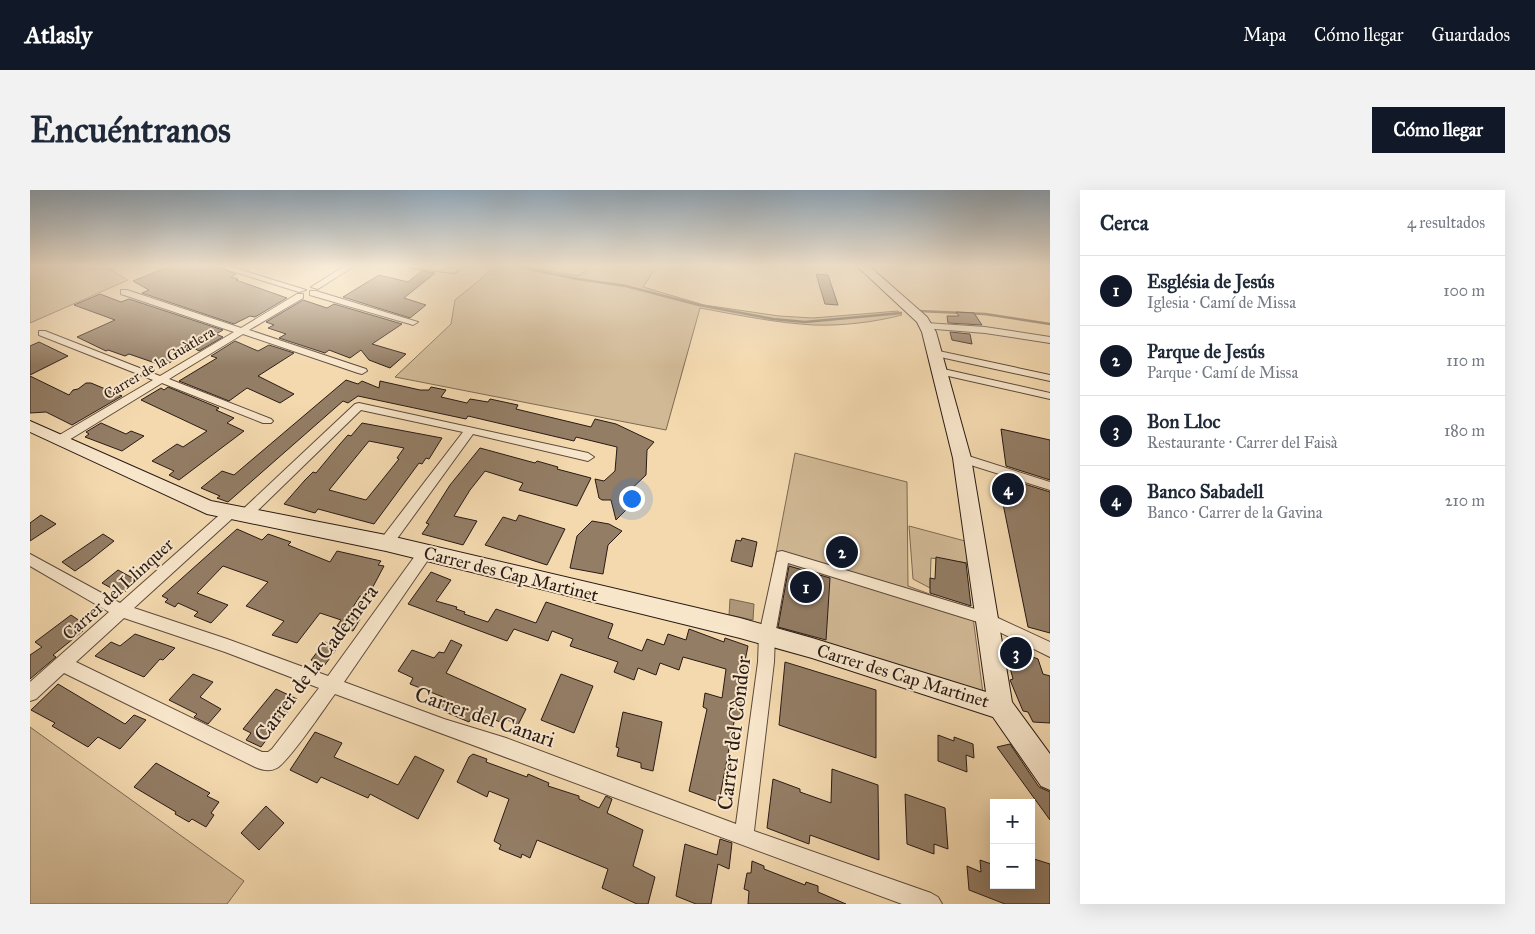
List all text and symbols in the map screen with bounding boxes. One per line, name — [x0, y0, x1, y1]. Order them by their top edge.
text: Atlasly — [25, 20, 92, 50]
text: Mapa — [1243, 24, 1286, 46]
text: Cómo llegar — [1314, 24, 1404, 46]
text: Guardados — [1432, 24, 1510, 46]
button: Cómo llegar — [1372, 107, 1505, 153]
text: Encuéntranos — [30, 109, 231, 152]
text: Cerca — [1100, 210, 1149, 236]
text: 4 resultados — [1407, 213, 1485, 232]
text: Església de Jesús — [1147, 270, 1274, 293]
text: 1 — [1113, 281, 1119, 300]
text: 100 m — [1443, 281, 1485, 300]
text: Iglesia · Camí de Missa — [1147, 293, 1296, 312]
street label: Carrer de la Guàtlera — [100, 322, 218, 403]
text: Parque de Jesús — [1147, 340, 1265, 363]
text: 2 — [1112, 351, 1120, 370]
text: 110 m — [1446, 351, 1485, 370]
text: Parque · Camí de Missa — [1147, 363, 1298, 382]
text: Bon Lloc — [1147, 410, 1221, 433]
text: 3 — [1113, 421, 1119, 440]
text: 180 m — [1444, 421, 1485, 440]
text: Restaurante · Carrer del Faisà — [1147, 433, 1338, 452]
pin: 4 — [992, 470, 1024, 508]
text: Banco Sabadell — [1147, 480, 1264, 503]
your location — [619, 486, 645, 512]
text: 4 — [1112, 491, 1120, 510]
text: 210 m — [1445, 491, 1485, 510]
text: Banco · Carrer de la Gavina — [1147, 503, 1323, 522]
street label: Carrer del Llinquer — [58, 533, 179, 645]
pin: 2 — [826, 533, 858, 571]
street label: Carrer des Cap Martinet — [422, 542, 601, 606]
pin: 1 — [790, 568, 822, 606]
street label: Carrer de la Cadernera — [248, 579, 384, 747]
pin: 3 — [1000, 634, 1032, 672]
street label: Carrer des Cap Martinet — [814, 639, 992, 713]
street label: Carrer del Còndor — [712, 654, 756, 811]
street label: Carrer del Canari — [412, 681, 559, 753]
map controls — [990, 799, 1035, 889]
button: + — [990, 799, 1035, 844]
button: − — [990, 844, 1035, 889]

